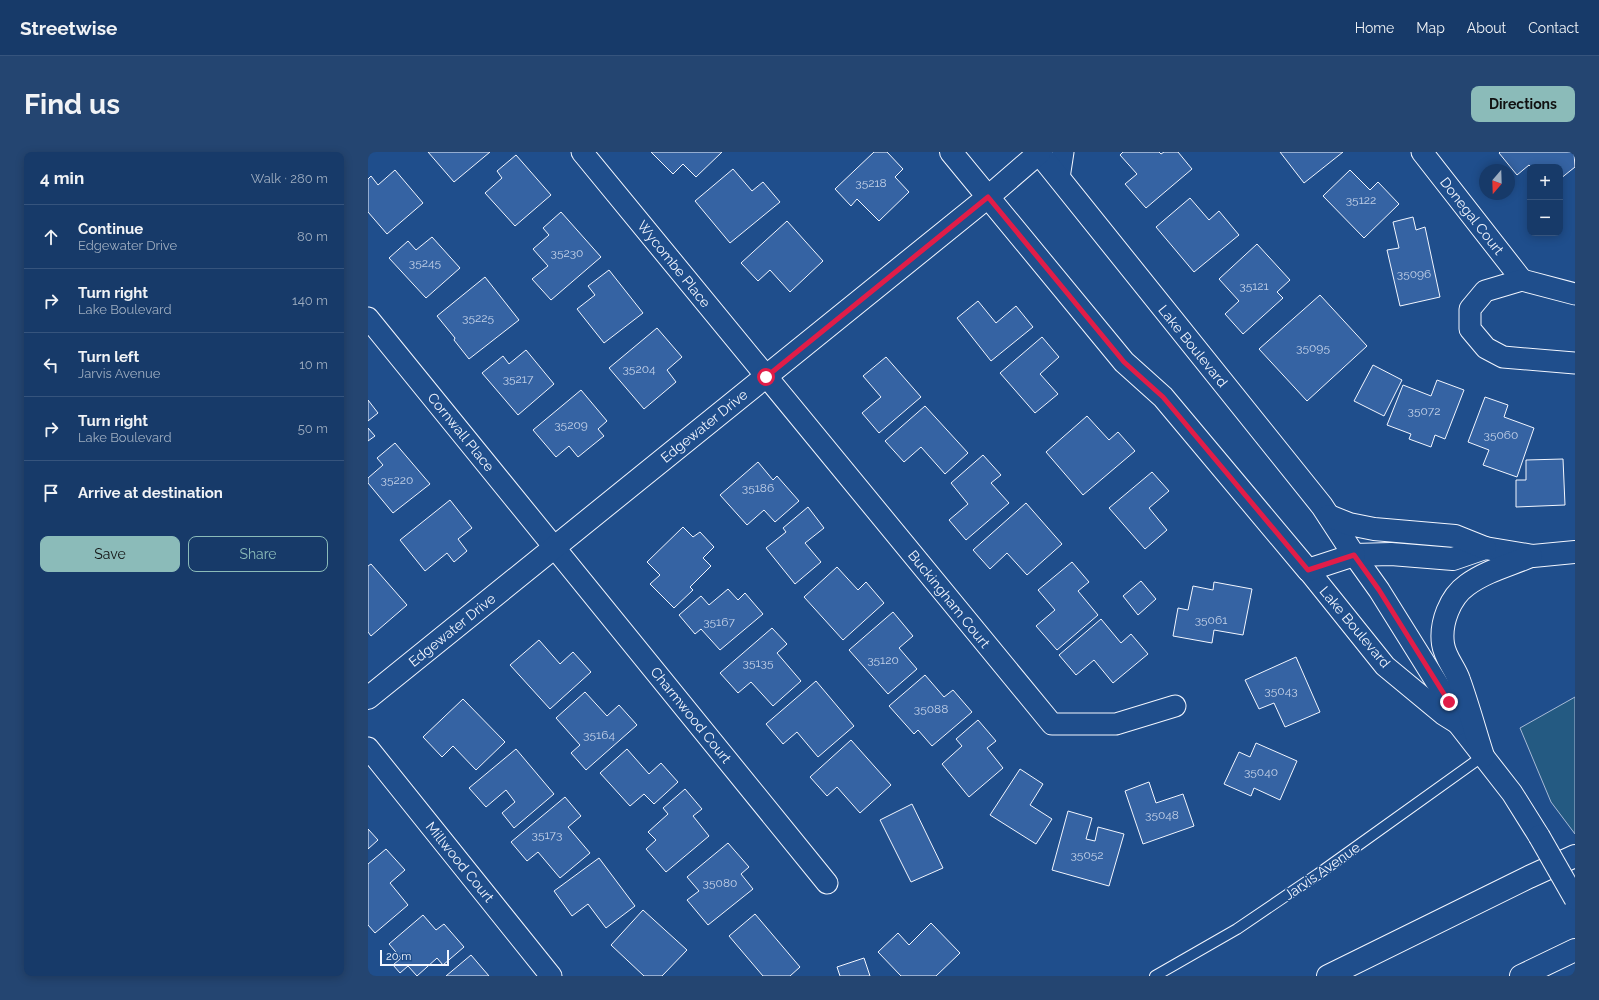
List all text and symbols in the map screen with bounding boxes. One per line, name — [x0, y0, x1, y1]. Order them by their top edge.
text: Streetwise — [20, 17, 117, 39]
text: Home — [1355, 20, 1394, 36]
text: Map — [1416, 20, 1445, 36]
text: About — [1467, 20, 1506, 36]
text: Contact — [1528, 20, 1579, 36]
button: Directions — [1471, 86, 1575, 122]
text: Find us — [24, 88, 120, 121]
north arrow — [1479, 164, 1515, 200]
map controls — [1527, 164, 1563, 236]
button: + — [1527, 164, 1563, 200]
text: 4 min — [40, 168, 84, 188]
text: Walk · 280 m — [251, 171, 328, 186]
street label: Donegal Court — [1437, 174, 1507, 258]
house number: 35218 — [855, 176, 887, 190]
house number: 35122 — [1346, 193, 1376, 207]
button: − — [1527, 200, 1563, 236]
street label: Wycombe Place — [634, 217, 714, 311]
text: Continue — [78, 220, 143, 238]
icon: ahead — [40, 226, 62, 248]
text: 80 m — [297, 229, 328, 244]
text: Edgewater Drive — [78, 238, 177, 253]
house number: 35230 — [551, 246, 583, 260]
house number: 35245 — [409, 256, 442, 270]
house number: 35096 — [1397, 267, 1431, 281]
house number: 35121 — [1239, 279, 1269, 293]
text: Turn right — [78, 284, 148, 302]
icon: right — [40, 290, 62, 312]
text: 140 m — [292, 293, 328, 308]
text: Lake Boulevard — [78, 302, 172, 317]
street label: Lake Boulevard — [1155, 302, 1231, 390]
house number: 35225 — [462, 311, 494, 325]
house number: 35095 — [1296, 341, 1330, 355]
text: Turn left — [78, 348, 139, 366]
icon: left — [40, 354, 62, 376]
text: 10 m — [299, 357, 328, 372]
house number: 35204 — [622, 362, 656, 376]
text: Jarvis Avenue — [78, 366, 160, 381]
route start — [757, 368, 775, 386]
house number: 35217 — [503, 372, 534, 386]
street label: Edgewater Drive — [657, 386, 751, 466]
street label: Cornwall Place — [424, 389, 498, 475]
house number: 35072 — [1408, 404, 1440, 418]
text: Turn right — [78, 412, 148, 430]
icon: right — [40, 418, 62, 440]
house number: 35209 — [554, 418, 588, 432]
text: 50 m — [298, 421, 328, 436]
house number: 35060 — [1484, 428, 1518, 442]
text: Lake Boulevard — [78, 430, 172, 445]
house number: 35220 — [381, 473, 413, 487]
house number: 35186 — [742, 481, 774, 495]
icon: arrive — [40, 482, 62, 504]
text: Arrive at destination — [78, 484, 223, 502]
button: Save — [40, 536, 180, 572]
button: Share — [188, 536, 328, 572]
street label: Buckingham Court — [905, 547, 993, 651]
street label: Lake Boulevard — [1316, 583, 1394, 671]
street label: Edgewater Drive — [405, 590, 499, 670]
house number: 35061 — [1195, 613, 1227, 627]
house number: 35167 — [703, 615, 735, 629]
house number: 35120 — [867, 653, 899, 667]
house number: 35135 — [742, 656, 774, 670]
street label: Charmwood Court — [647, 664, 735, 766]
house number: 35043 — [1264, 684, 1298, 698]
route end — [1440, 693, 1458, 711]
house number: 35088 — [914, 702, 948, 716]
house number: 35164 — [583, 728, 615, 742]
house number: 35040 — [1244, 765, 1278, 779]
house number: 35048 — [1145, 808, 1179, 822]
street label: Millwood Court — [423, 819, 497, 906]
house number: 35173 — [532, 828, 562, 842]
street label: Jarvis Avenue — [1281, 839, 1363, 903]
house number: 35052 — [1070, 848, 1104, 862]
house number: 35080 — [703, 876, 737, 890]
scale bar — [380, 948, 449, 967]
text: 20 m — [386, 950, 411, 963]

